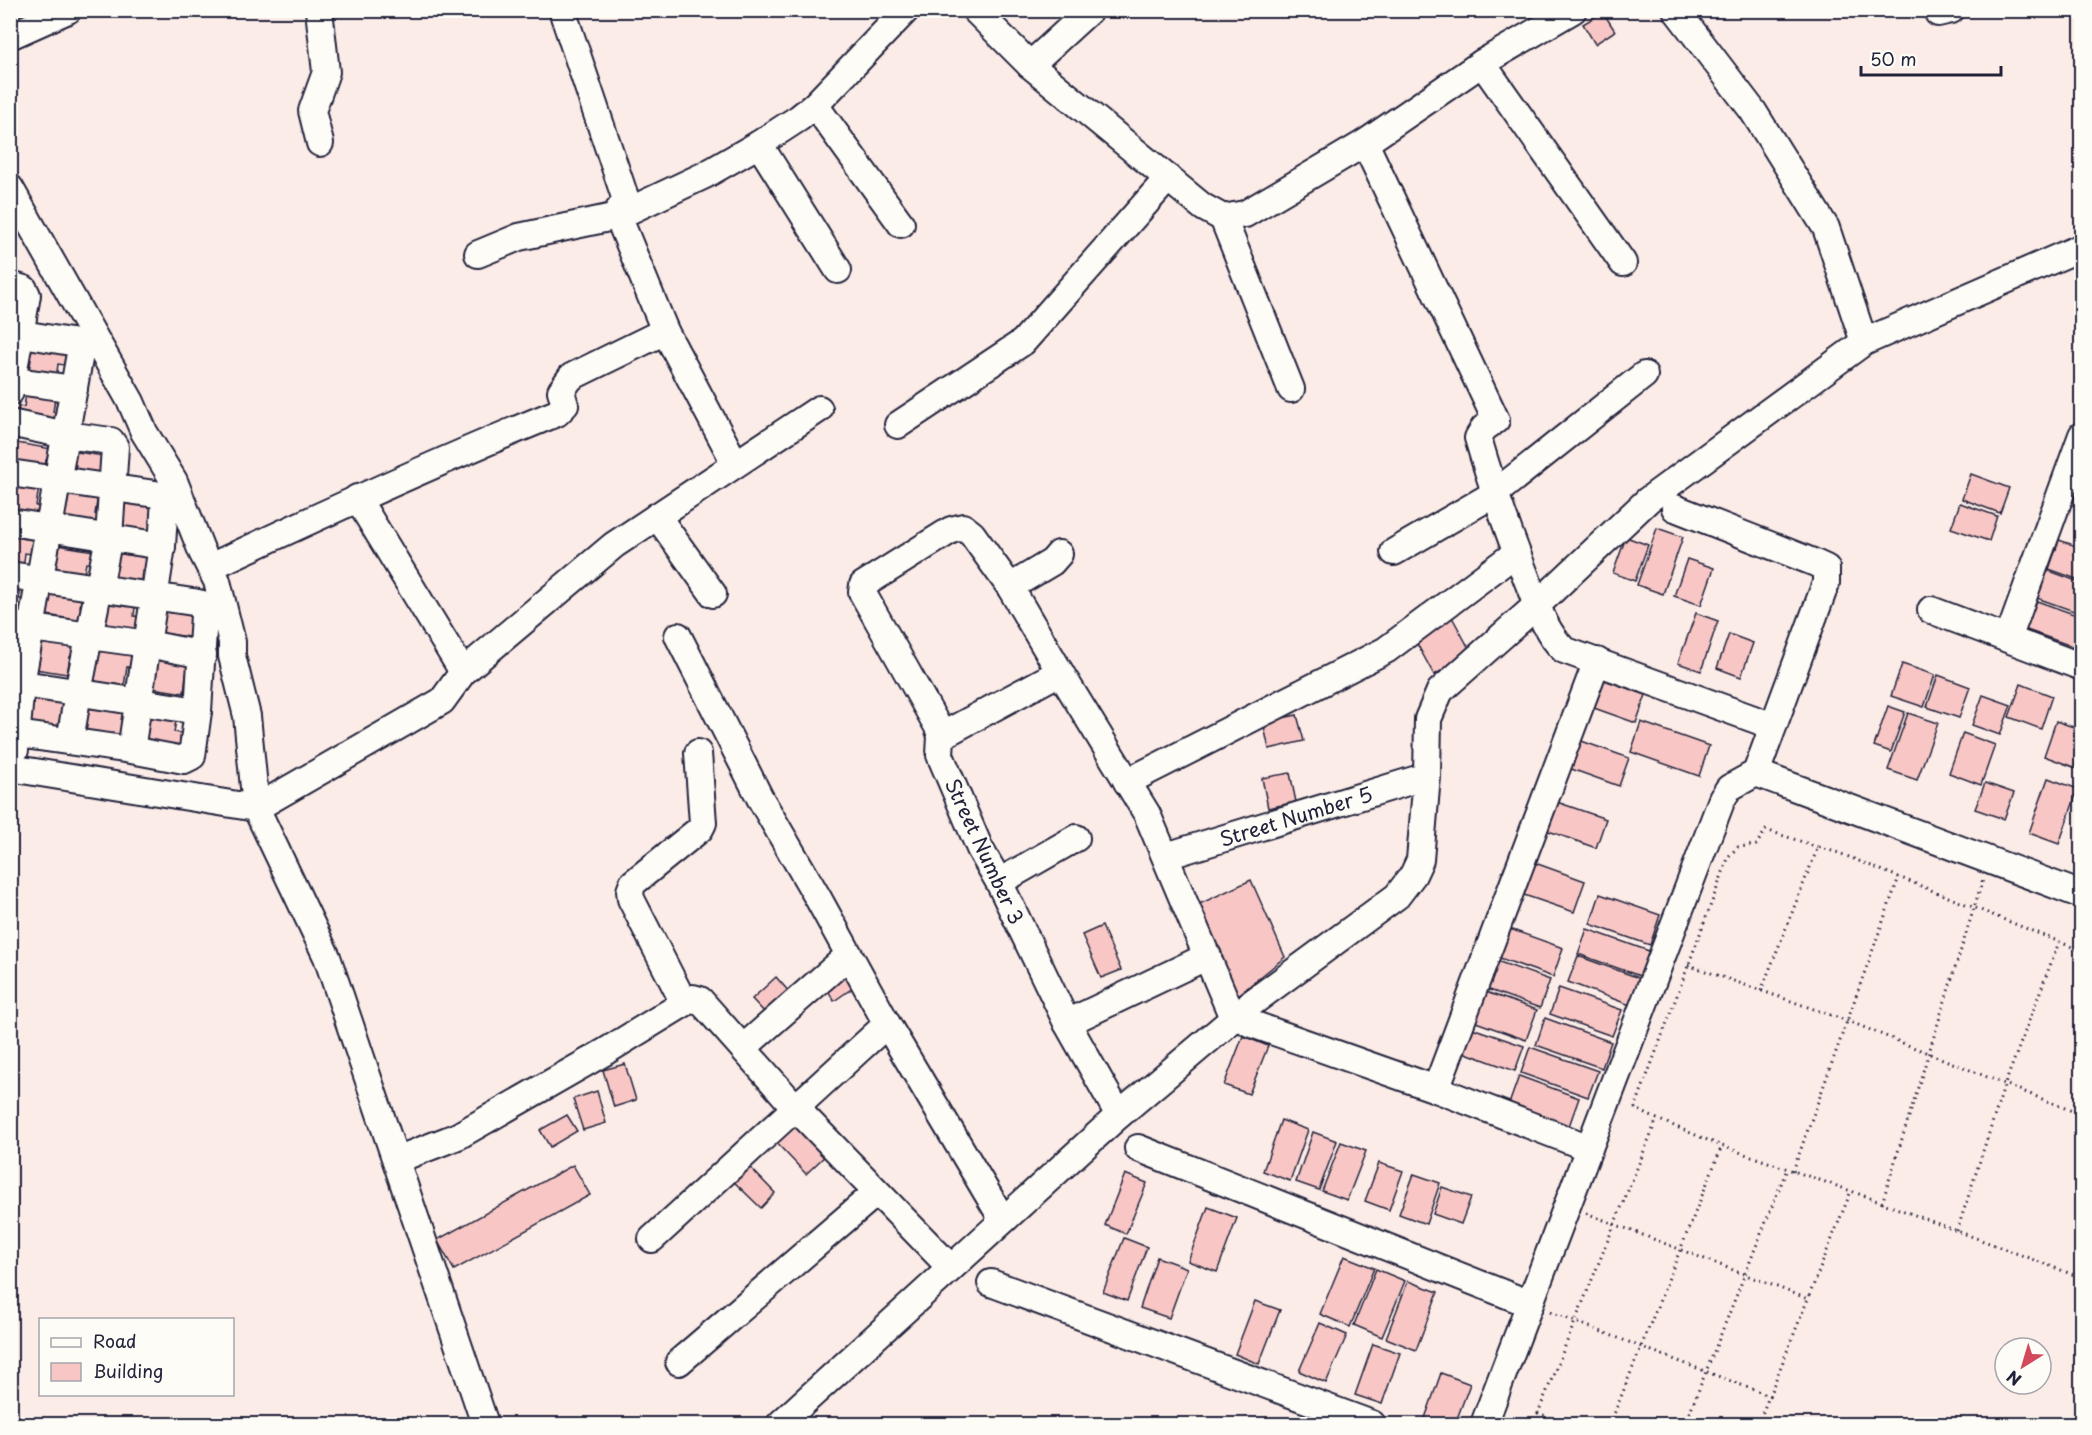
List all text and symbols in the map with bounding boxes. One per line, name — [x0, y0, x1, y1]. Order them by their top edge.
scale bar — [1861, 39, 2000, 77]
text: 50 m — [1870, 45, 1917, 72]
street label: Street Number 3 — [938, 773, 1032, 929]
street label: Street Number 5 — [1216, 779, 1376, 854]
legend — [39, 1318, 234, 1396]
text: Road — [93, 1327, 137, 1354]
north arrow — [1993, 1336, 2053, 1396]
text: Building — [93, 1357, 163, 1384]
text: N — [2001, 1365, 2026, 1392]

